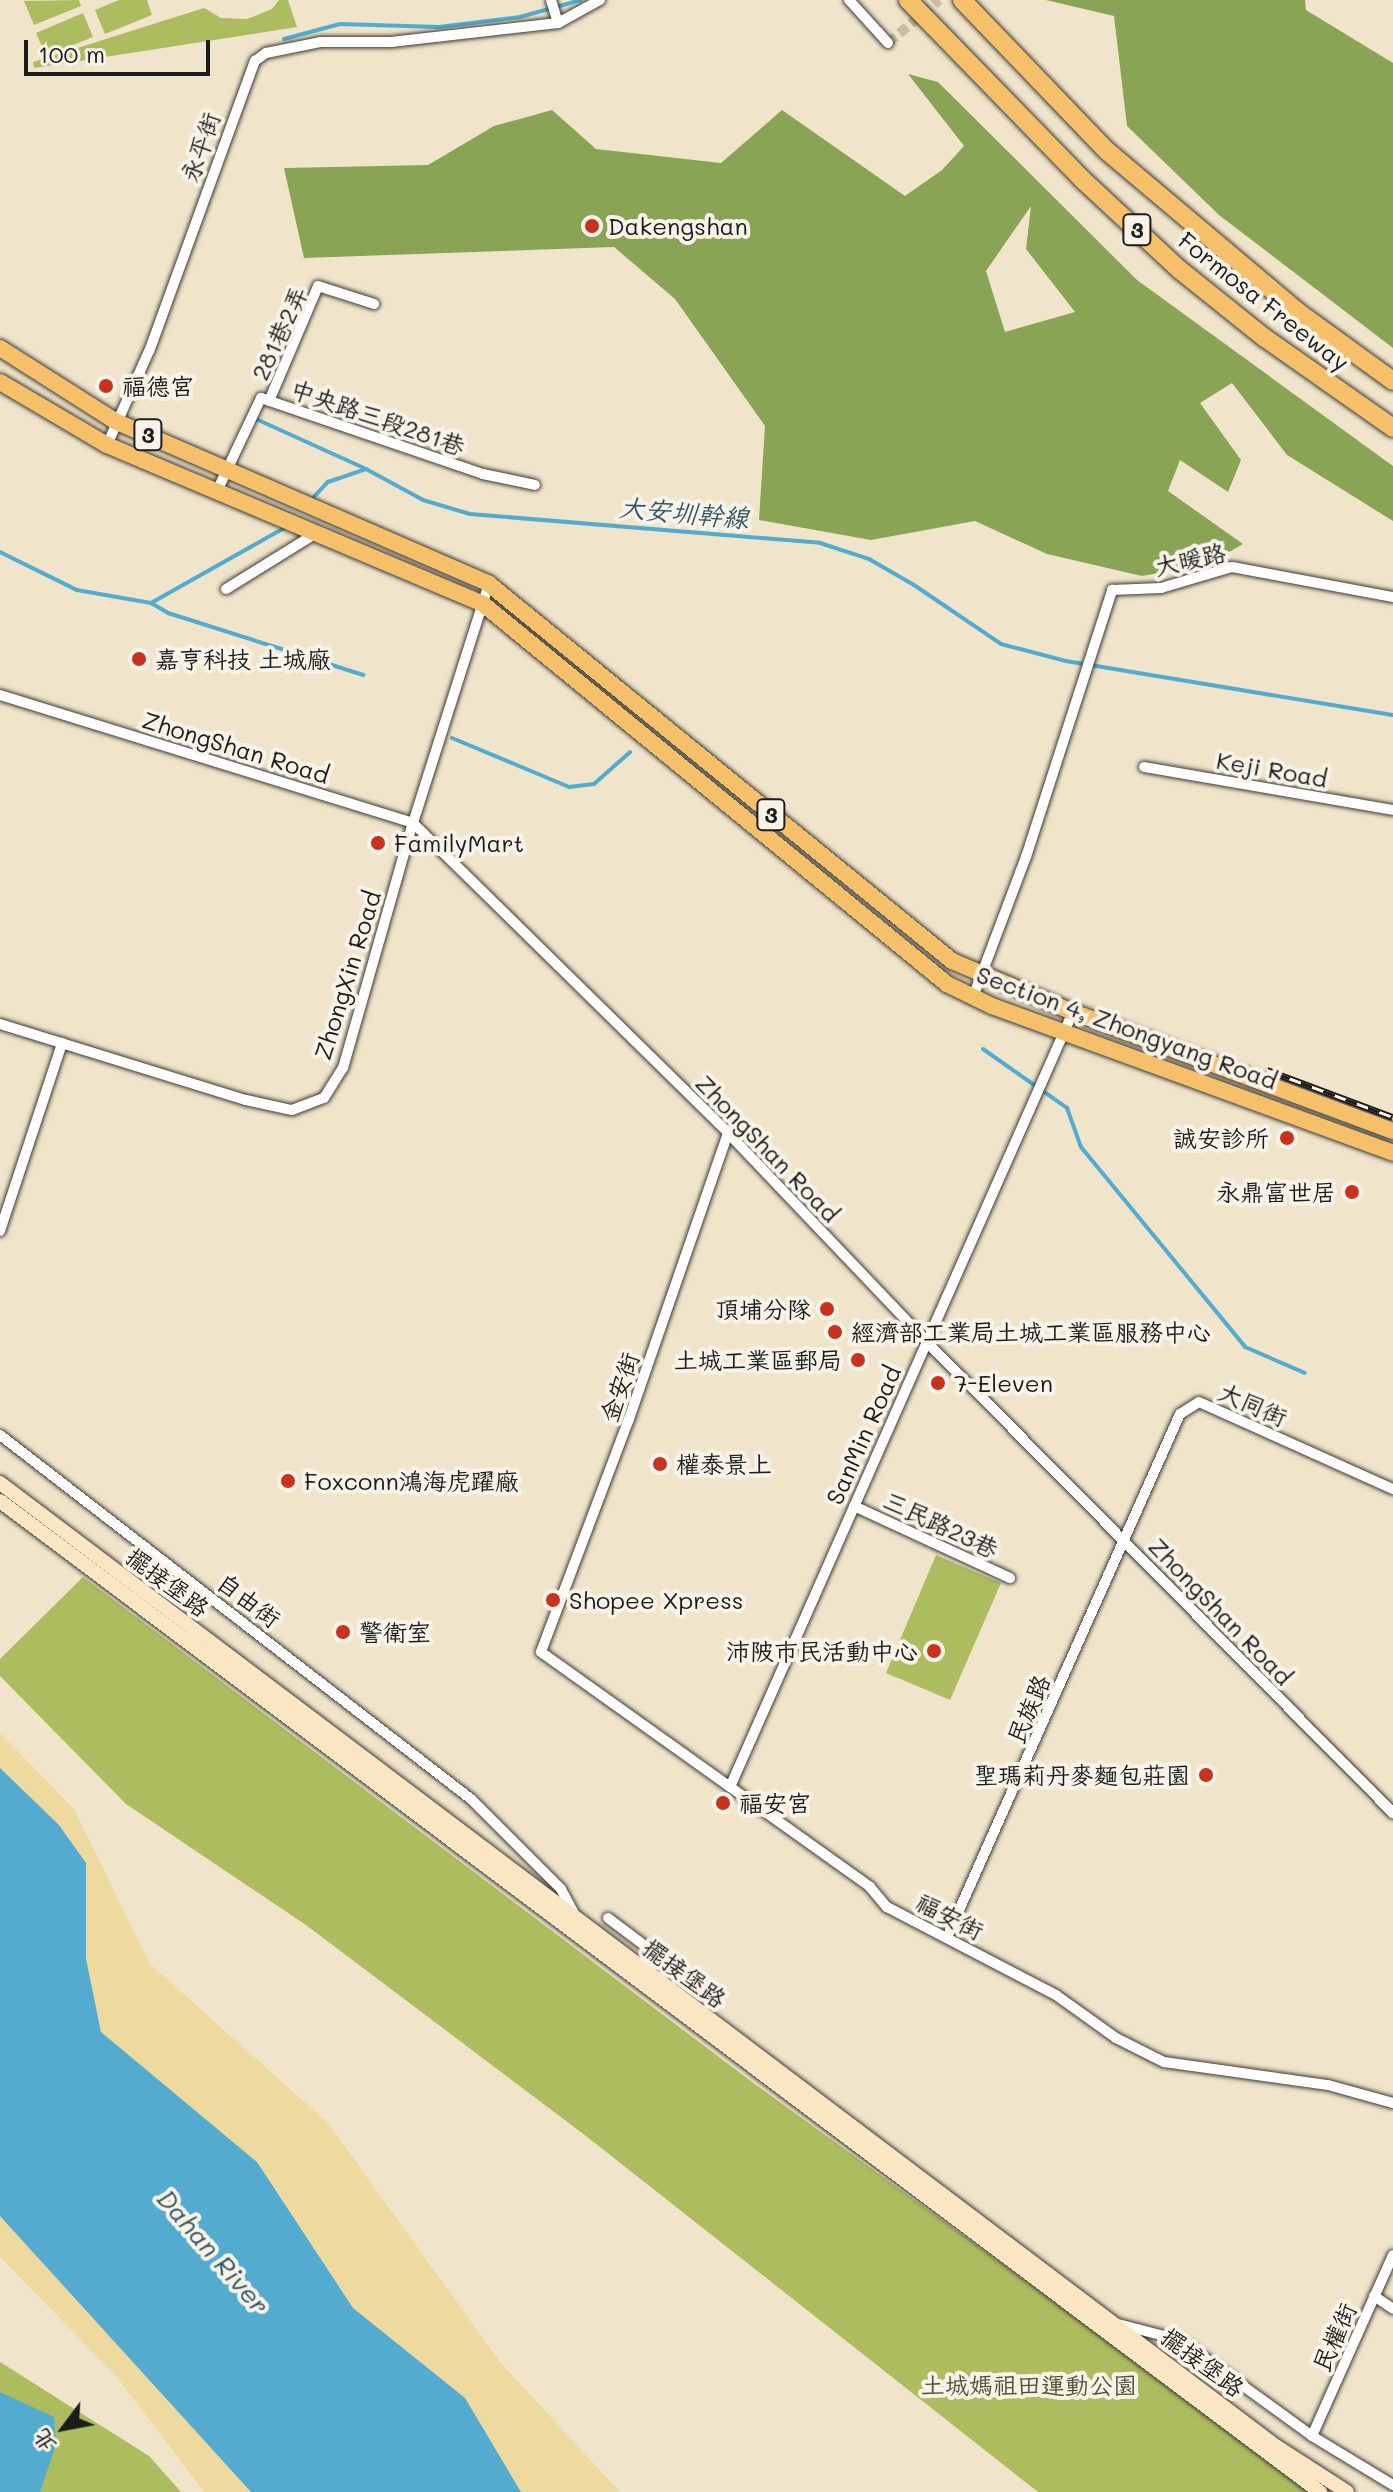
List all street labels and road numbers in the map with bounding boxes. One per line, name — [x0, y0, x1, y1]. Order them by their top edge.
street label: 永平街 — [175, 108, 225, 186]
road number: 3 — [1121, 212, 1153, 248]
street label: Formosa Freeway — [1173, 225, 1355, 377]
street label: 281巷2弄 — [245, 282, 313, 384]
street label: 中央路三段281巷 — [287, 374, 469, 460]
road number: 3 — [132, 417, 164, 453]
street label: 大暖路 — [1152, 537, 1228, 581]
street label: ZhongShan Road — [139, 705, 333, 789]
street label: Keji Road — [1214, 745, 1330, 793]
road number: 3 — [755, 797, 787, 833]
street label: ZhongXin Road — [308, 887, 386, 1063]
street label: Section 4, Zhongyang Road — [973, 959, 1281, 1095]
street label: ZhongShan Road — [690, 1068, 846, 1228]
street label: 金安街 — [594, 1348, 644, 1426]
street label: SanMin Road — [820, 1361, 906, 1509]
street label: 大同街 — [1214, 1376, 1292, 1432]
street label: 三民路23巷 — [879, 1485, 1003, 1563]
street label: ZhongShan Road — [1143, 1531, 1299, 1691]
street label: 擺接堡路 — [121, 1542, 215, 1622]
street label: 自由街 — [212, 1567, 286, 1633]
street label: 民族路 — [1001, 1670, 1055, 1748]
street label: 福安街 — [911, 1887, 989, 1945]
street label: 擺接堡路 — [638, 1933, 732, 2013]
street label: 民權街 — [1306, 2298, 1362, 2376]
street label: 擺接堡路 — [1156, 2322, 1250, 2402]

